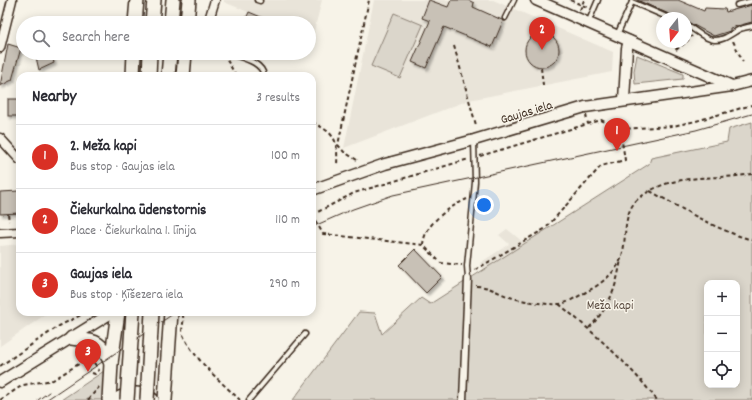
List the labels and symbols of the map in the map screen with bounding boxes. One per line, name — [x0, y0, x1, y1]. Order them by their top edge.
north arrow — [656, 12, 692, 48]
pin: 2 — [529, 17, 555, 50]
street label: Gaujas iela — [498, 96, 556, 130]
pin: 1 — [604, 118, 630, 151]
your location — [474, 195, 494, 215]
park label: Meža kapi — [587, 297, 634, 316]
pin: 3 — [75, 339, 101, 372]

